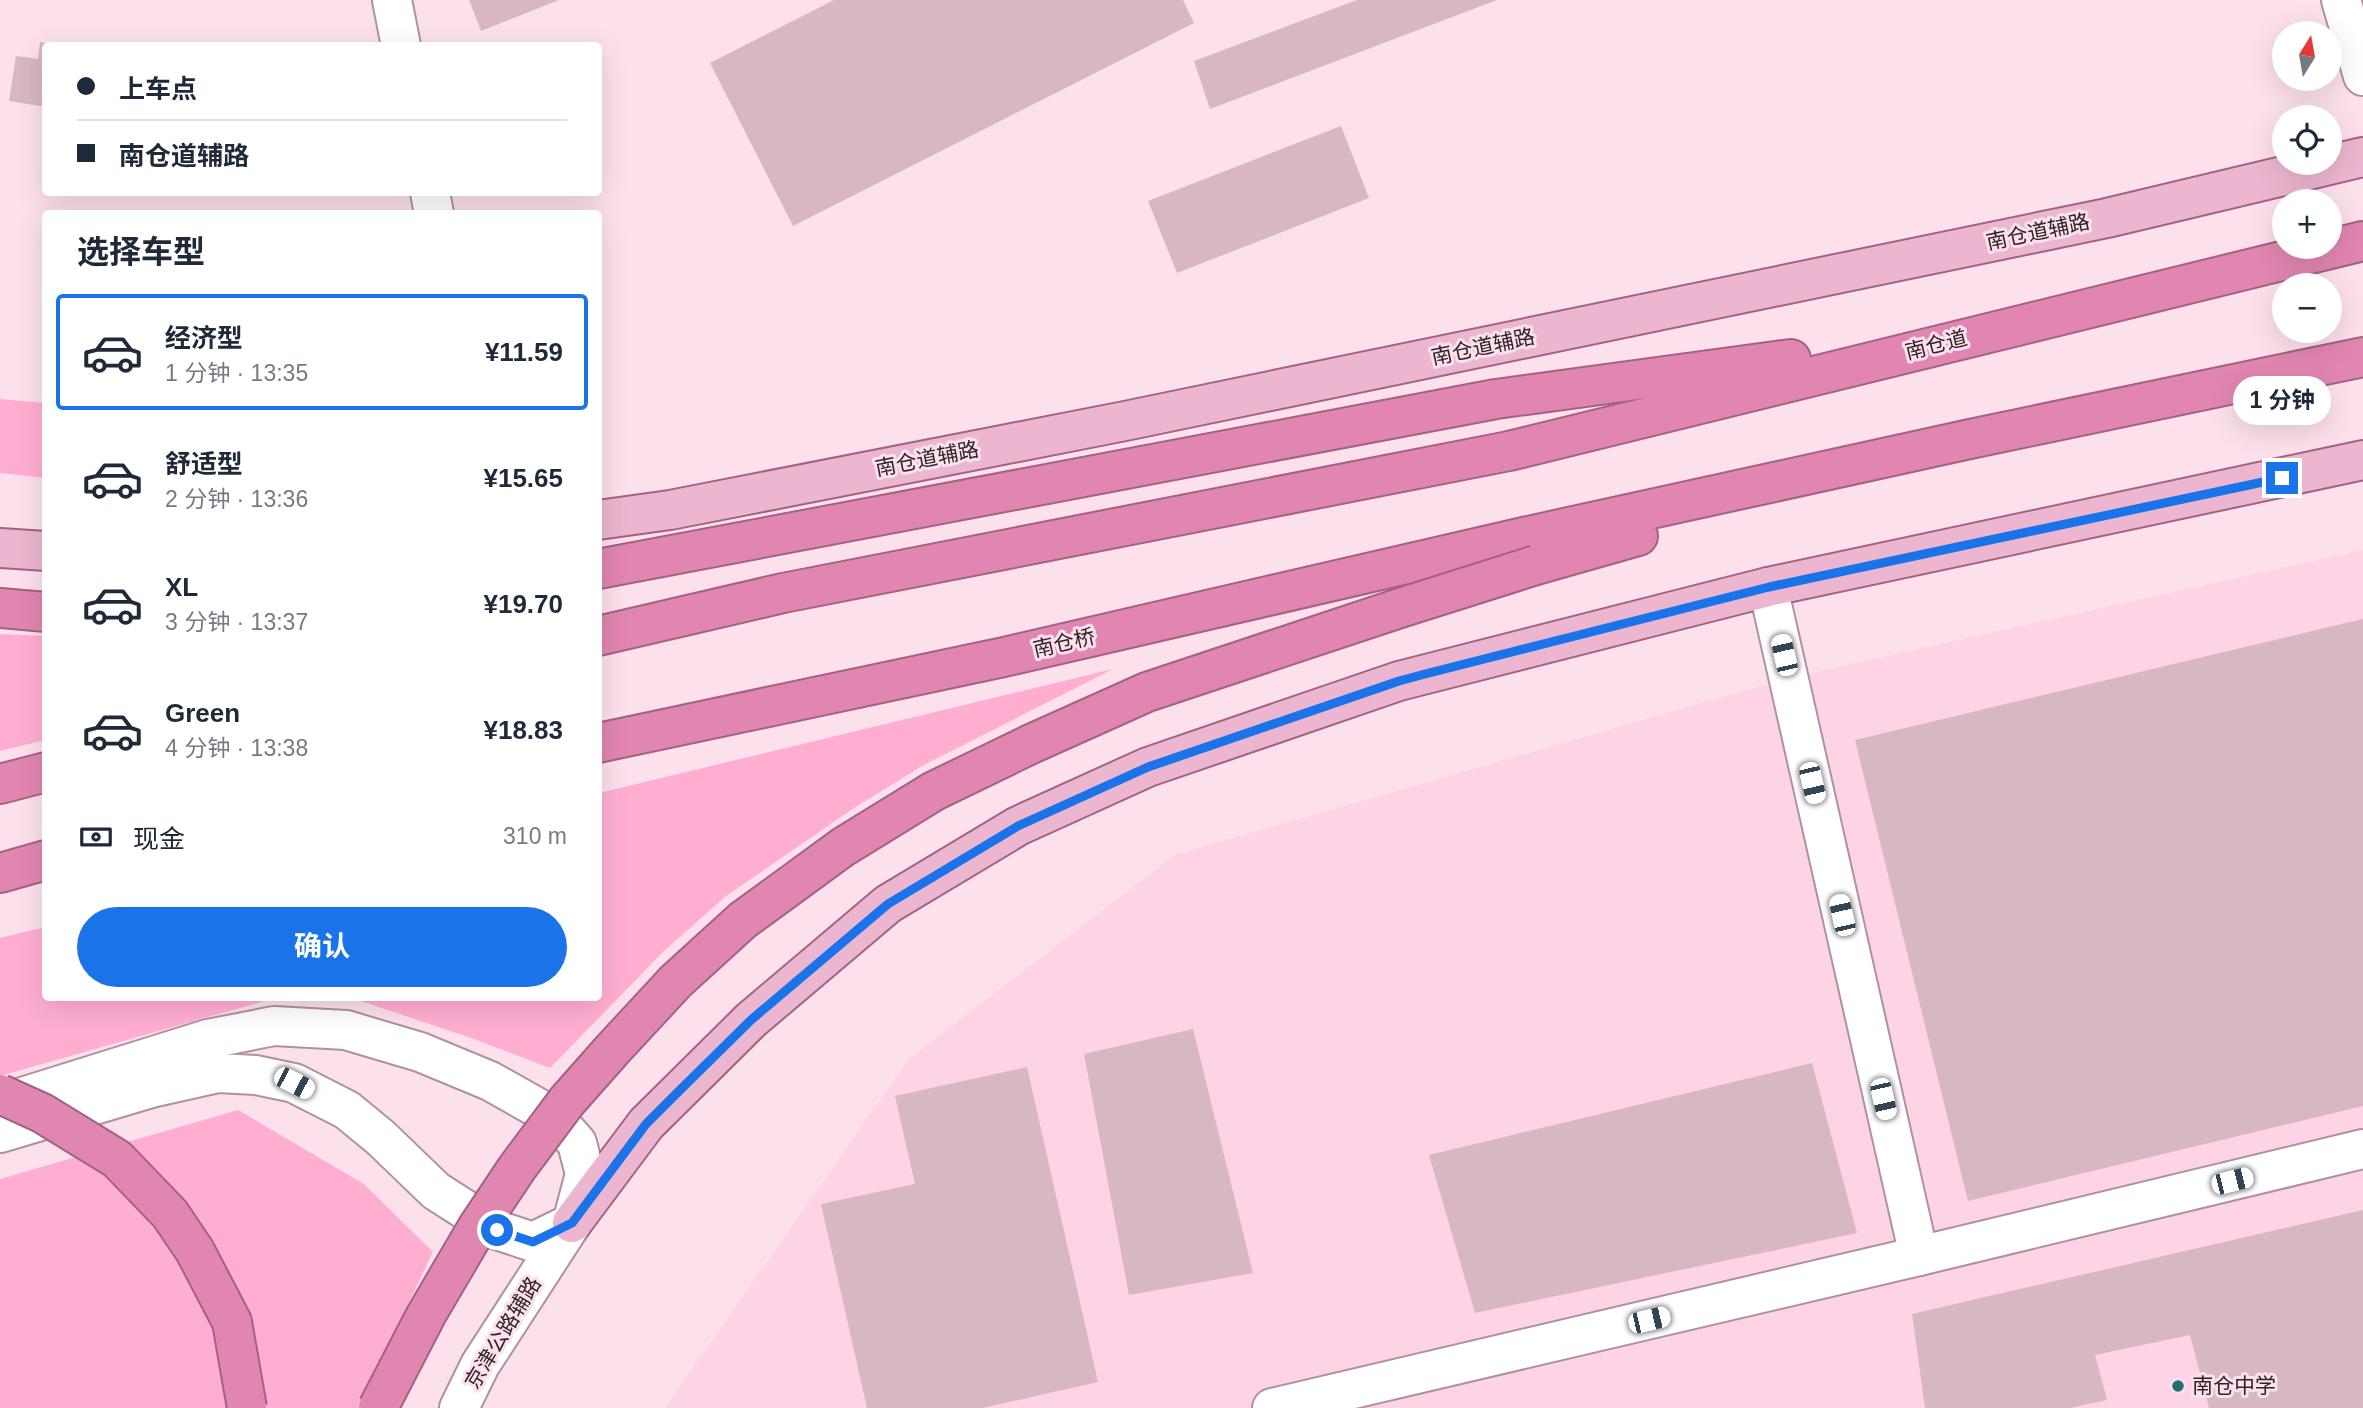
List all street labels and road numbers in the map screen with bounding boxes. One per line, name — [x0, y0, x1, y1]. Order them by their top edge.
street label: 南仓道辅路 — [1984, 209, 2092, 254]
street label: 南仓道辅路 — [1429, 324, 1537, 369]
street label: 南仓道 — [1903, 326, 1969, 363]
street label: 南仓道辅路 — [873, 437, 981, 480]
street label: 南仓桥 — [1031, 624, 1097, 661]
street label: 京津公路辅路 — [460, 1273, 545, 1393]

